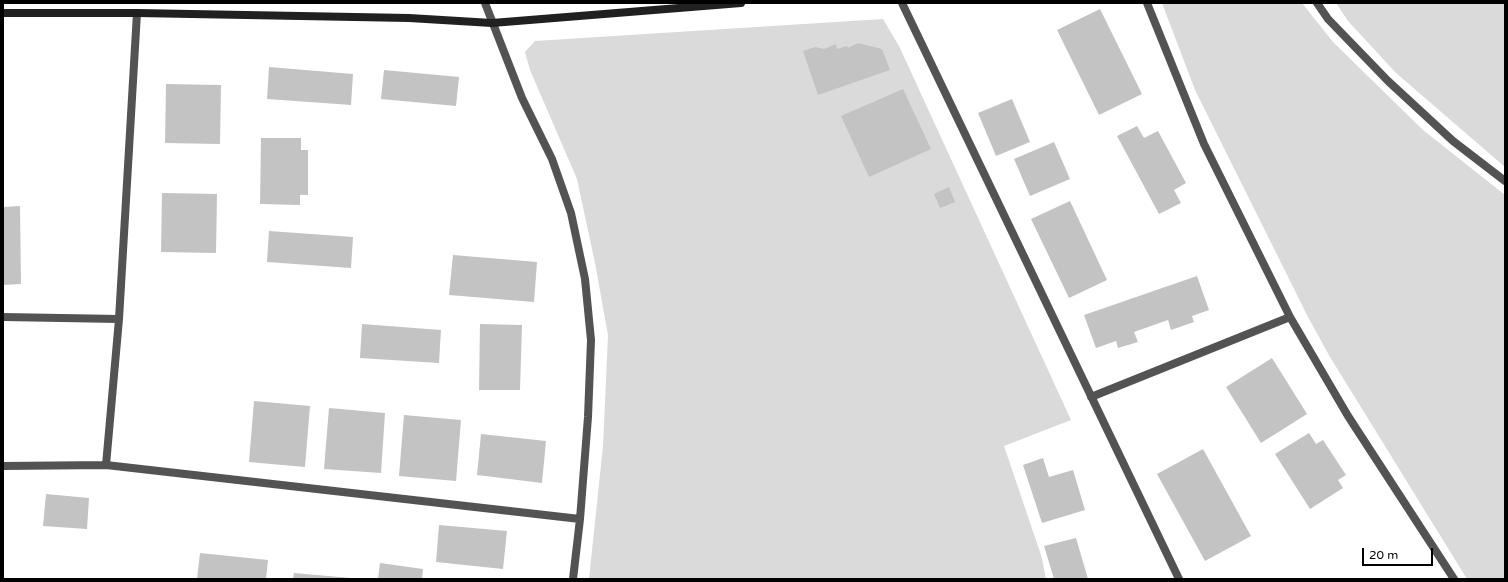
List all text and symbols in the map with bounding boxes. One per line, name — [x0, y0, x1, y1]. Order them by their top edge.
scale bar — [1364, 540, 1435, 566]
text: 20 m — [1369, 548, 1398, 562]

